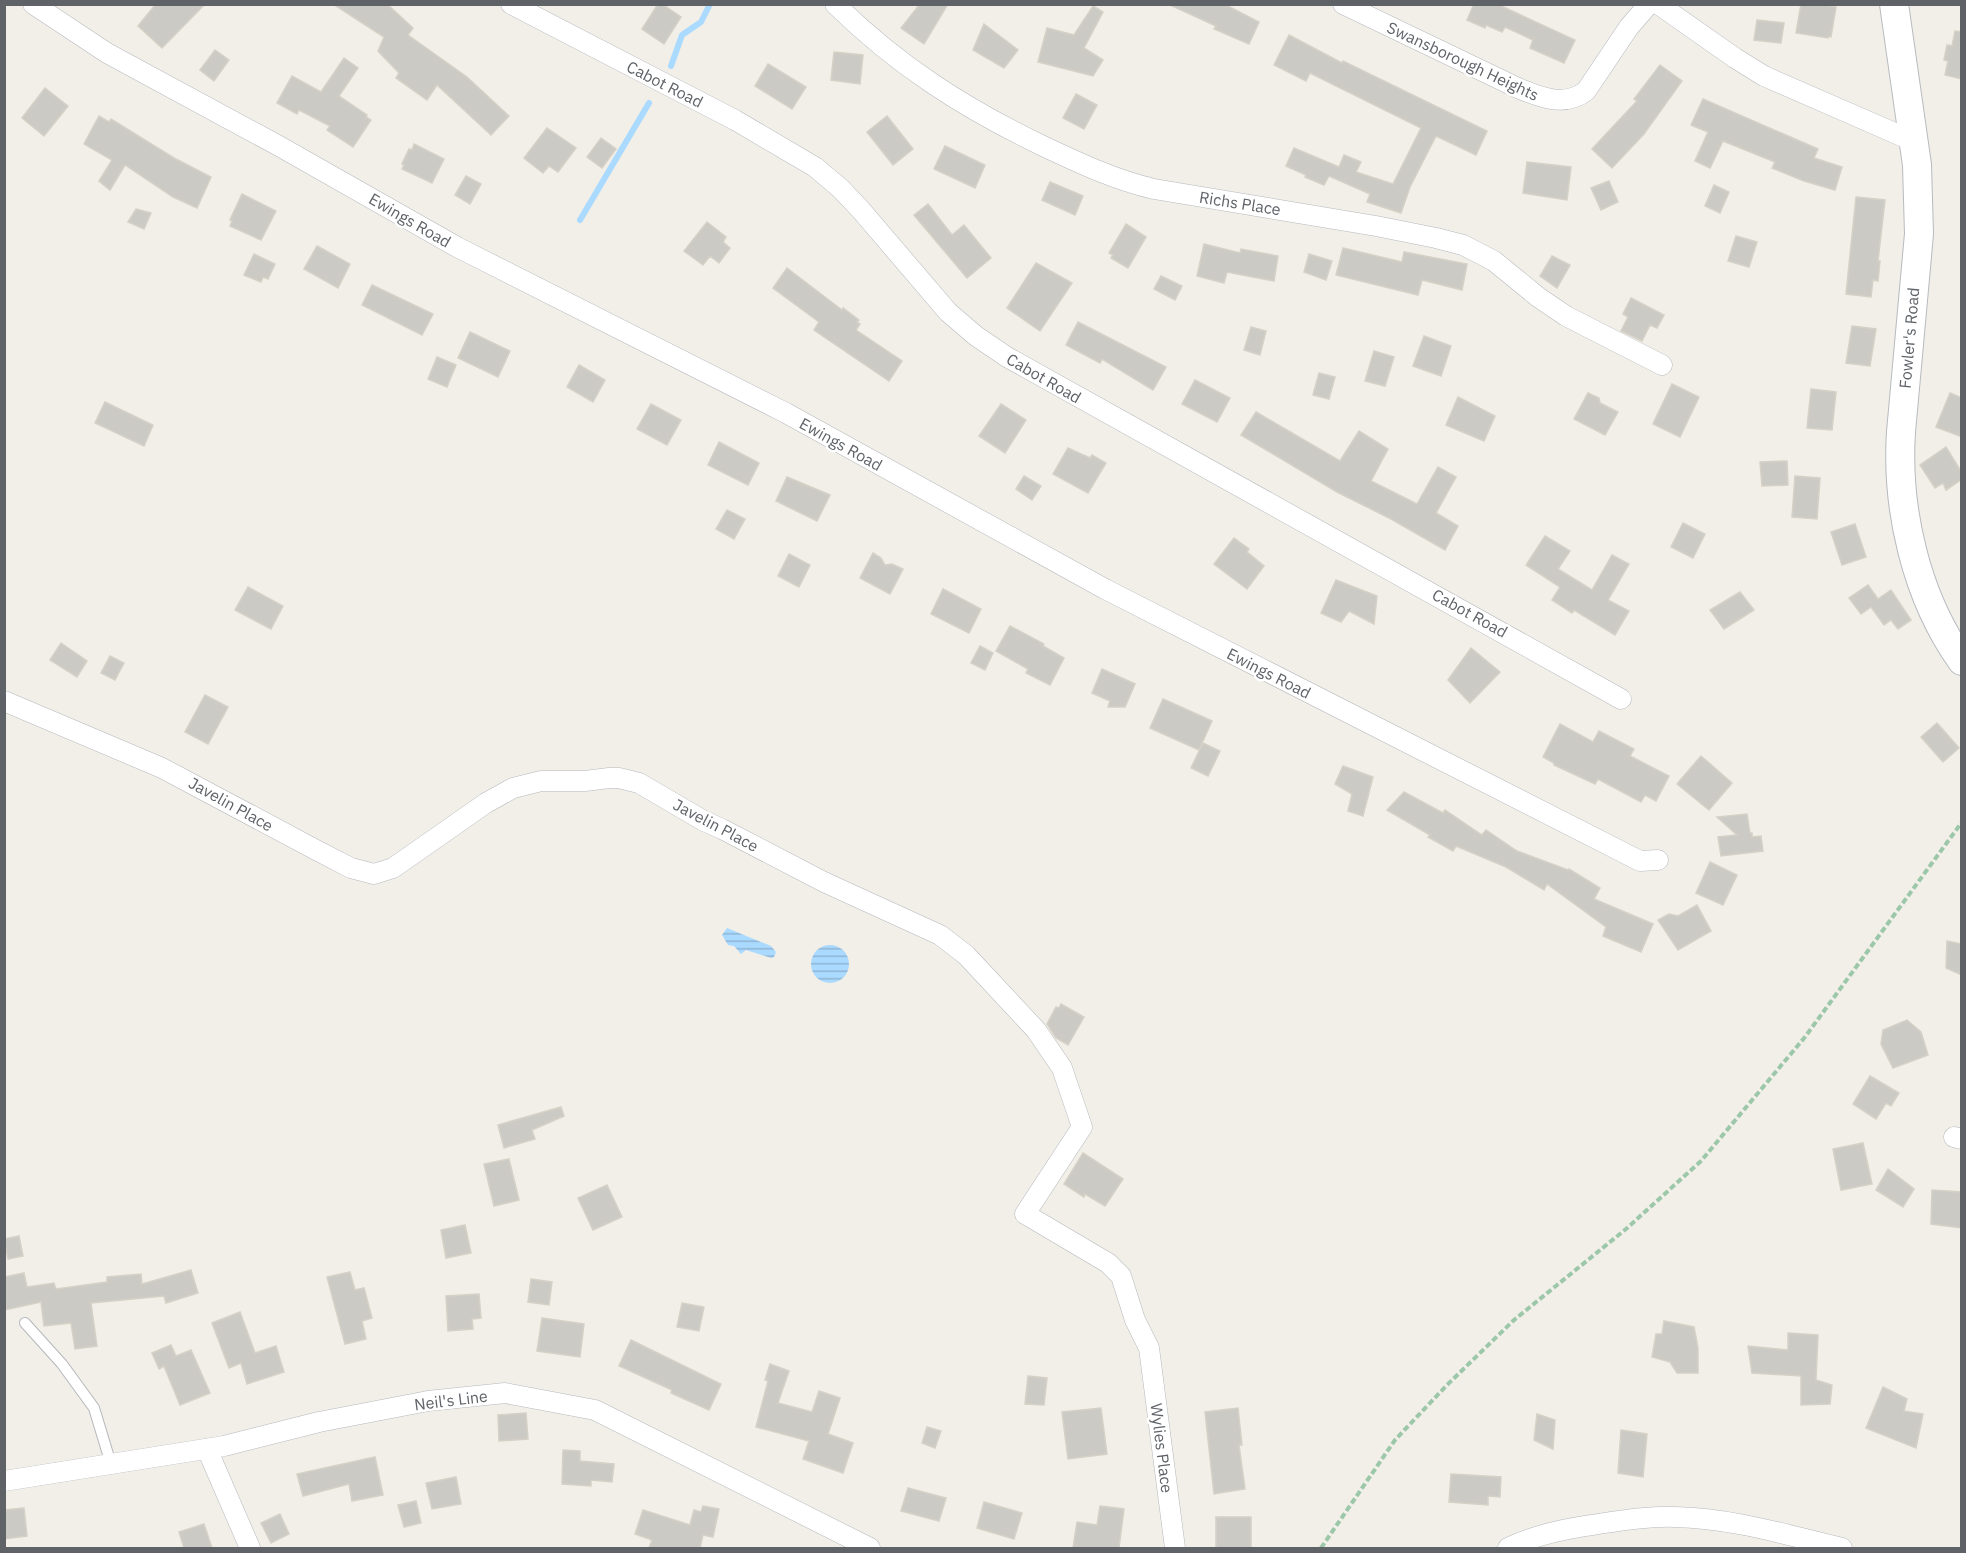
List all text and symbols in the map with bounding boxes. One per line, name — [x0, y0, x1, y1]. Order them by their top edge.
street label: Swansborough Heights — [1384, 17, 1542, 105]
street label: Cabot Road — [624, 56, 706, 112]
street label: Richs Place — [1198, 187, 1282, 219]
street label: Ewings Road — [365, 188, 455, 252]
street label: Fowler's Road — [1895, 287, 1923, 389]
street label: Cabot Road — [1003, 349, 1085, 407]
street label: Ewings Road — [796, 413, 886, 475]
street label: Cabot Road — [1429, 584, 1511, 642]
street label: Ewings Road — [1224, 643, 1314, 703]
street label: Javelin Place — [185, 773, 277, 836]
street label: Javelin Place — [670, 794, 762, 856]
street label: Neil's Line — [413, 1386, 489, 1414]
street label: Wylies Place — [1147, 1402, 1177, 1494]

